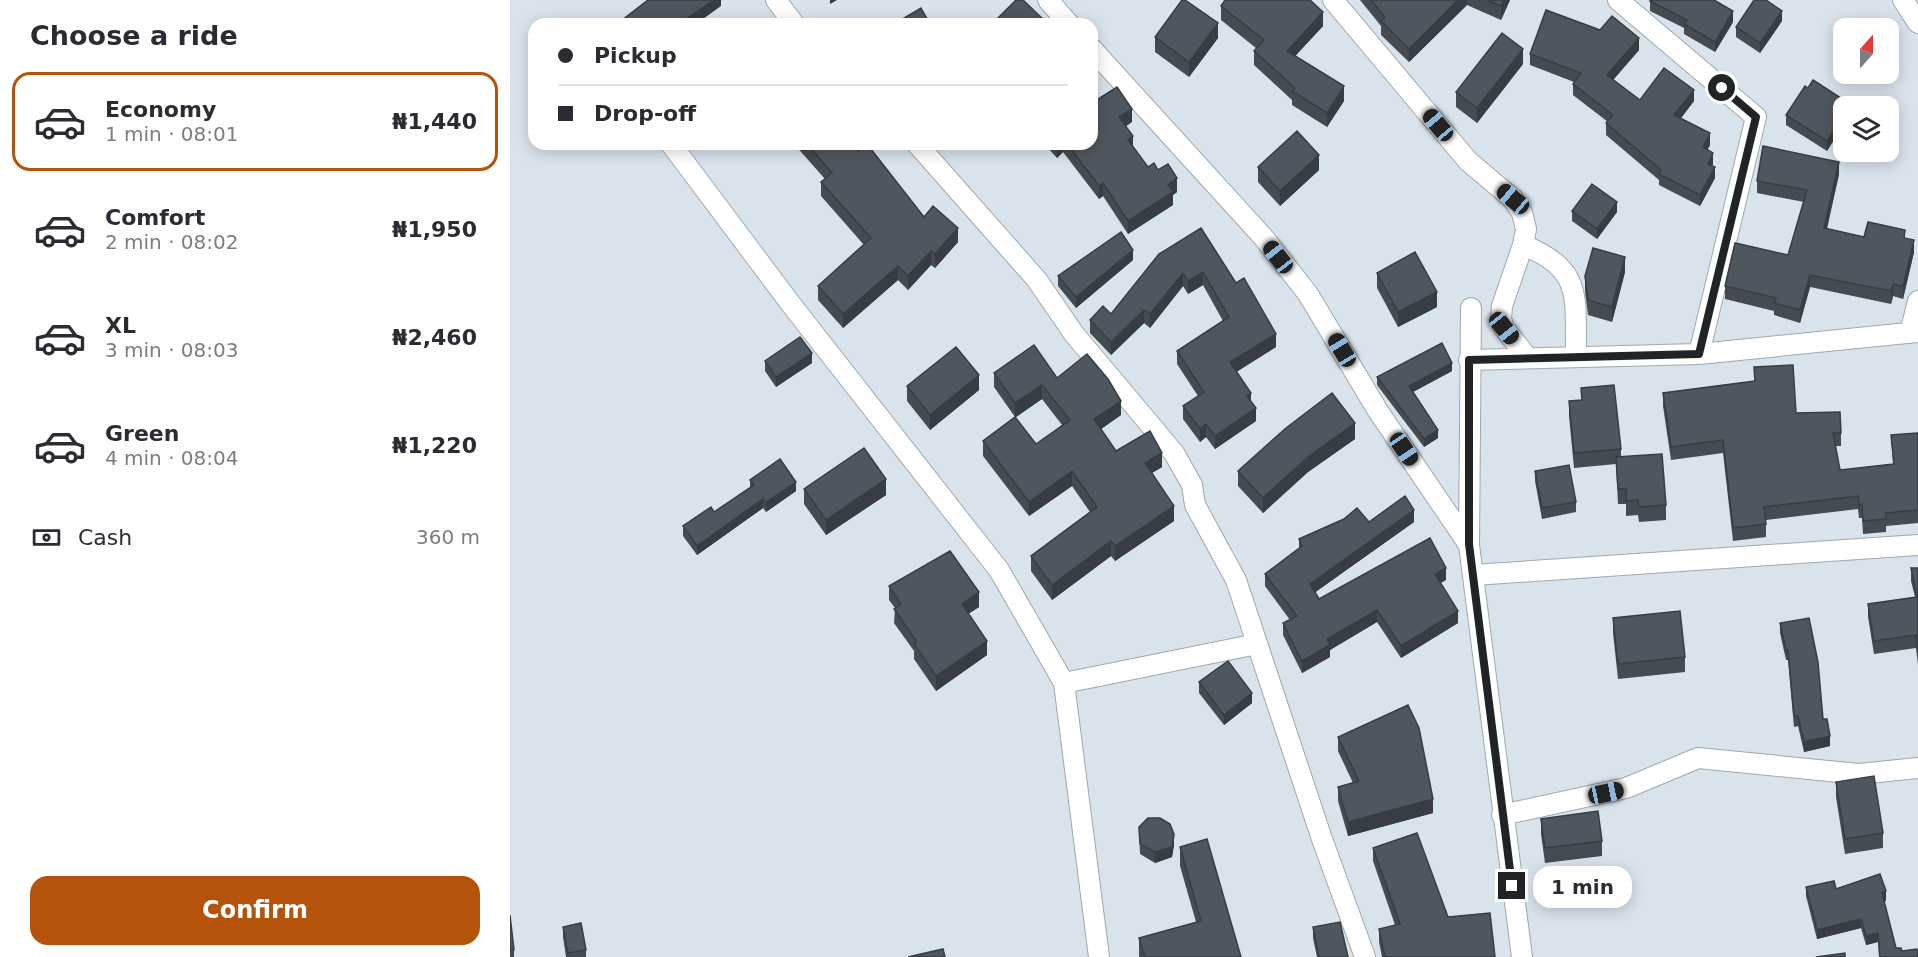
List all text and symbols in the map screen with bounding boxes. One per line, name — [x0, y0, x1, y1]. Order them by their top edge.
north arrow — [1833, 18, 1899, 84]
map controls — [1833, 18, 1899, 162]
text: Choose a ride — [30, 20, 238, 51]
text: Pickup — [594, 43, 677, 68]
route start — [1708, 74, 1735, 101]
icon: car — [33, 95, 87, 149]
button: layers — [1833, 96, 1899, 162]
text: Economy — [105, 97, 216, 122]
text: Drop-off — [594, 101, 696, 126]
car — [1420, 105, 1456, 145]
text: ₦1,440 — [392, 109, 477, 134]
text: 1 min · 08:01 — [105, 122, 239, 146]
car — [1493, 181, 1533, 217]
icon: car — [33, 203, 87, 257]
text: Comfort — [105, 205, 205, 230]
text: ₦1,950 — [392, 217, 477, 242]
text: 2 min · 08:02 — [105, 230, 239, 254]
car — [1260, 237, 1296, 277]
car — [1486, 308, 1522, 348]
icon: car — [33, 311, 87, 365]
text: XL — [105, 313, 136, 338]
text: ₦2,460 — [392, 325, 477, 350]
car — [1325, 330, 1359, 370]
text: 3 min · 08:03 — [105, 338, 239, 362]
icon: car — [33, 419, 87, 473]
text: Green — [105, 421, 179, 446]
car — [1386, 429, 1422, 469]
text: ₦1,220 — [392, 433, 477, 458]
text: 4 min · 08:04 — [105, 446, 239, 470]
icon: cash — [30, 521, 63, 554]
text: Cash — [78, 525, 132, 550]
text: 360 m — [416, 525, 480, 549]
car — [1587, 780, 1625, 806]
callout: 1 min — [1533, 865, 1632, 907]
route end — [1498, 872, 1525, 899]
text: 1 min — [1551, 875, 1614, 899]
button: Confirm — [30, 876, 480, 945]

